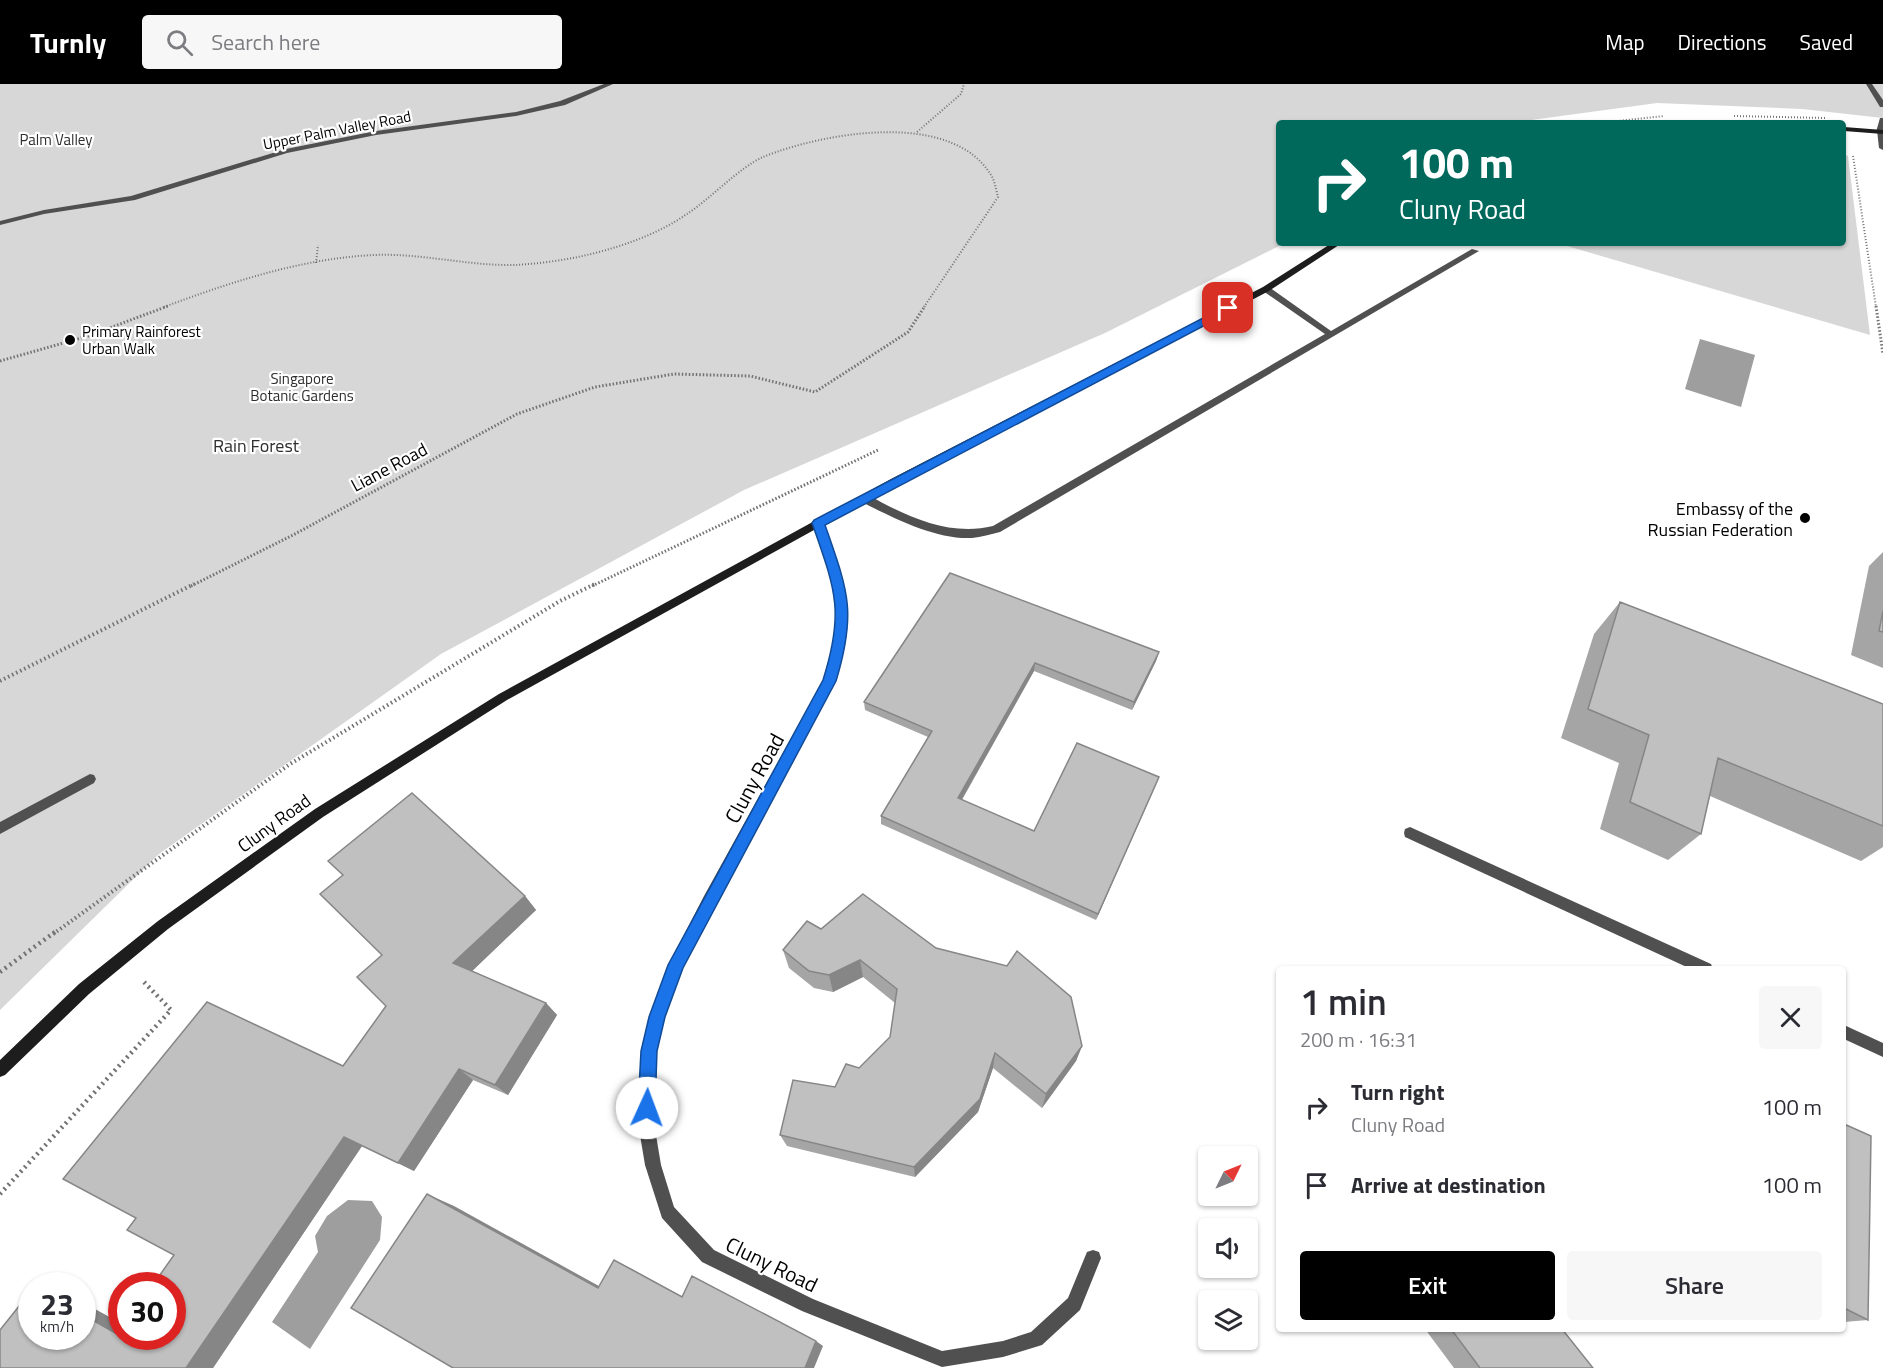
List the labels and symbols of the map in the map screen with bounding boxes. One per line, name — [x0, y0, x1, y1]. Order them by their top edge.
street label: Upper Palm Valley Road — [261, 104, 413, 156]
park label: Palm Valley — [19, 128, 93, 151]
pin — [1202, 282, 1253, 333]
place label: Primary Rainforest Urban Walk — [82, 320, 202, 360]
marker: Primary Rainforest Urban Walk — [63, 333, 77, 347]
park label: Singapore Botanic Gardens — [250, 367, 354, 407]
park label: Rain Forest — [213, 432, 300, 459]
street label: Liane Road — [346, 436, 432, 498]
place label: Embassy of the Russian Federation — [1648, 495, 1793, 543]
marker: Embassy of the Russian Federation — [1798, 511, 1812, 525]
street label: Cluny Road — [716, 727, 792, 829]
street label: Cluny Road — [232, 787, 316, 859]
position arrow — [615, 1076, 679, 1140]
north arrow — [1198, 1146, 1258, 1206]
street label: Cluny Road — [721, 1228, 823, 1300]
speed limit sign: 30 — [108, 1272, 186, 1350]

